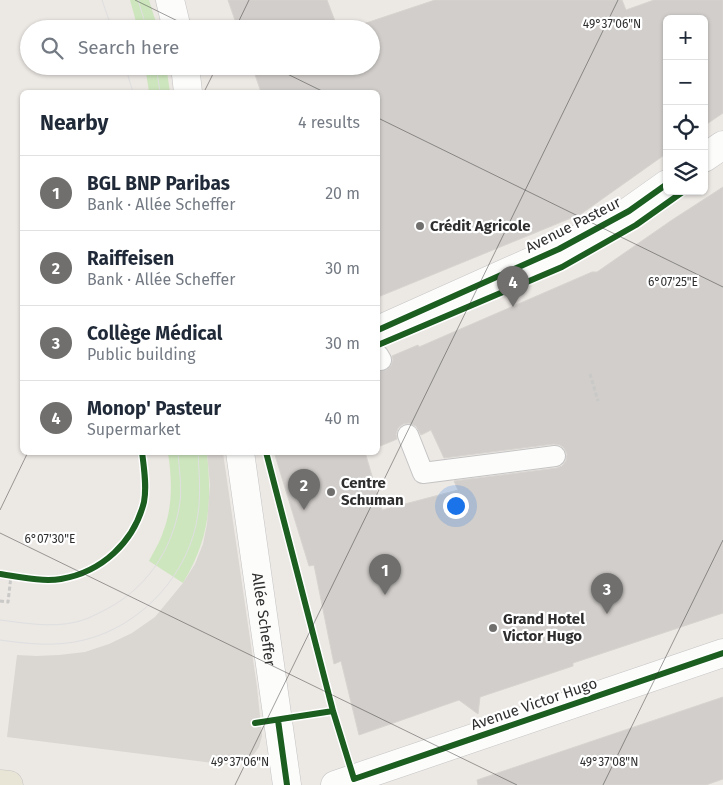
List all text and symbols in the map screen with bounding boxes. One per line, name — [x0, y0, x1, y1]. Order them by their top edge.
map controls — [663, 15, 708, 195]
button: + — [663, 15, 708, 60]
text: 49°37'06"N — [583, 17, 641, 31]
search box — [20, 20, 380, 75]
icon: search — [38, 34, 66, 62]
text: Search here — [78, 36, 179, 59]
button: − — [663, 60, 708, 105]
button: locate — [663, 105, 708, 150]
text: Nearby — [40, 110, 108, 136]
text: 4 results — [298, 113, 360, 132]
button: layers — [663, 150, 708, 195]
text: BGL BNP Paribas — [87, 172, 230, 195]
text: 1 — [52, 184, 60, 203]
text: 20 m — [325, 184, 360, 203]
street label: Avenue Pasteur — [522, 193, 624, 257]
text: Bank · Allée Scheffer — [87, 195, 235, 214]
place label: Crédit Agricole — [430, 217, 531, 235]
marker: Crédit Agricole — [414, 220, 426, 232]
text: Raiffeisen — [87, 247, 174, 270]
text: 2 — [52, 259, 60, 278]
text: 30 m — [325, 259, 360, 278]
pin: 4 — [497, 266, 529, 307]
text: Bank · Allée Scheffer — [87, 270, 235, 289]
text: 6°07'25"E — [648, 275, 698, 289]
text: Collège Médical — [87, 322, 222, 345]
text: 3 — [52, 334, 60, 353]
text: 30 m — [325, 334, 360, 353]
text: Public building — [87, 345, 195, 364]
text: Monop' Pasteur — [87, 397, 221, 420]
text: 4 — [51, 409, 61, 428]
text: 40 m — [325, 409, 360, 428]
text: Supermarket — [87, 420, 181, 439]
pin: 2 — [288, 469, 320, 510]
place label: Centre Schuman — [341, 474, 404, 509]
marker: Centre Schuman — [325, 486, 337, 498]
your location — [443, 493, 469, 519]
text: 6°07'30"E — [25, 532, 75, 546]
pin: 1 — [369, 554, 401, 595]
street label: Allée Scheffer — [248, 572, 279, 667]
pin: 3 — [591, 573, 623, 614]
place label: Grand Hotel Victor Hugo — [502, 610, 585, 645]
marker: Grand Hotel Victor Hugo — [487, 622, 499, 634]
street label: Avenue Victor Hugo — [468, 674, 600, 734]
text: 49°37'06"N — [211, 755, 269, 769]
text: 49°37'08"N — [580, 755, 638, 769]

